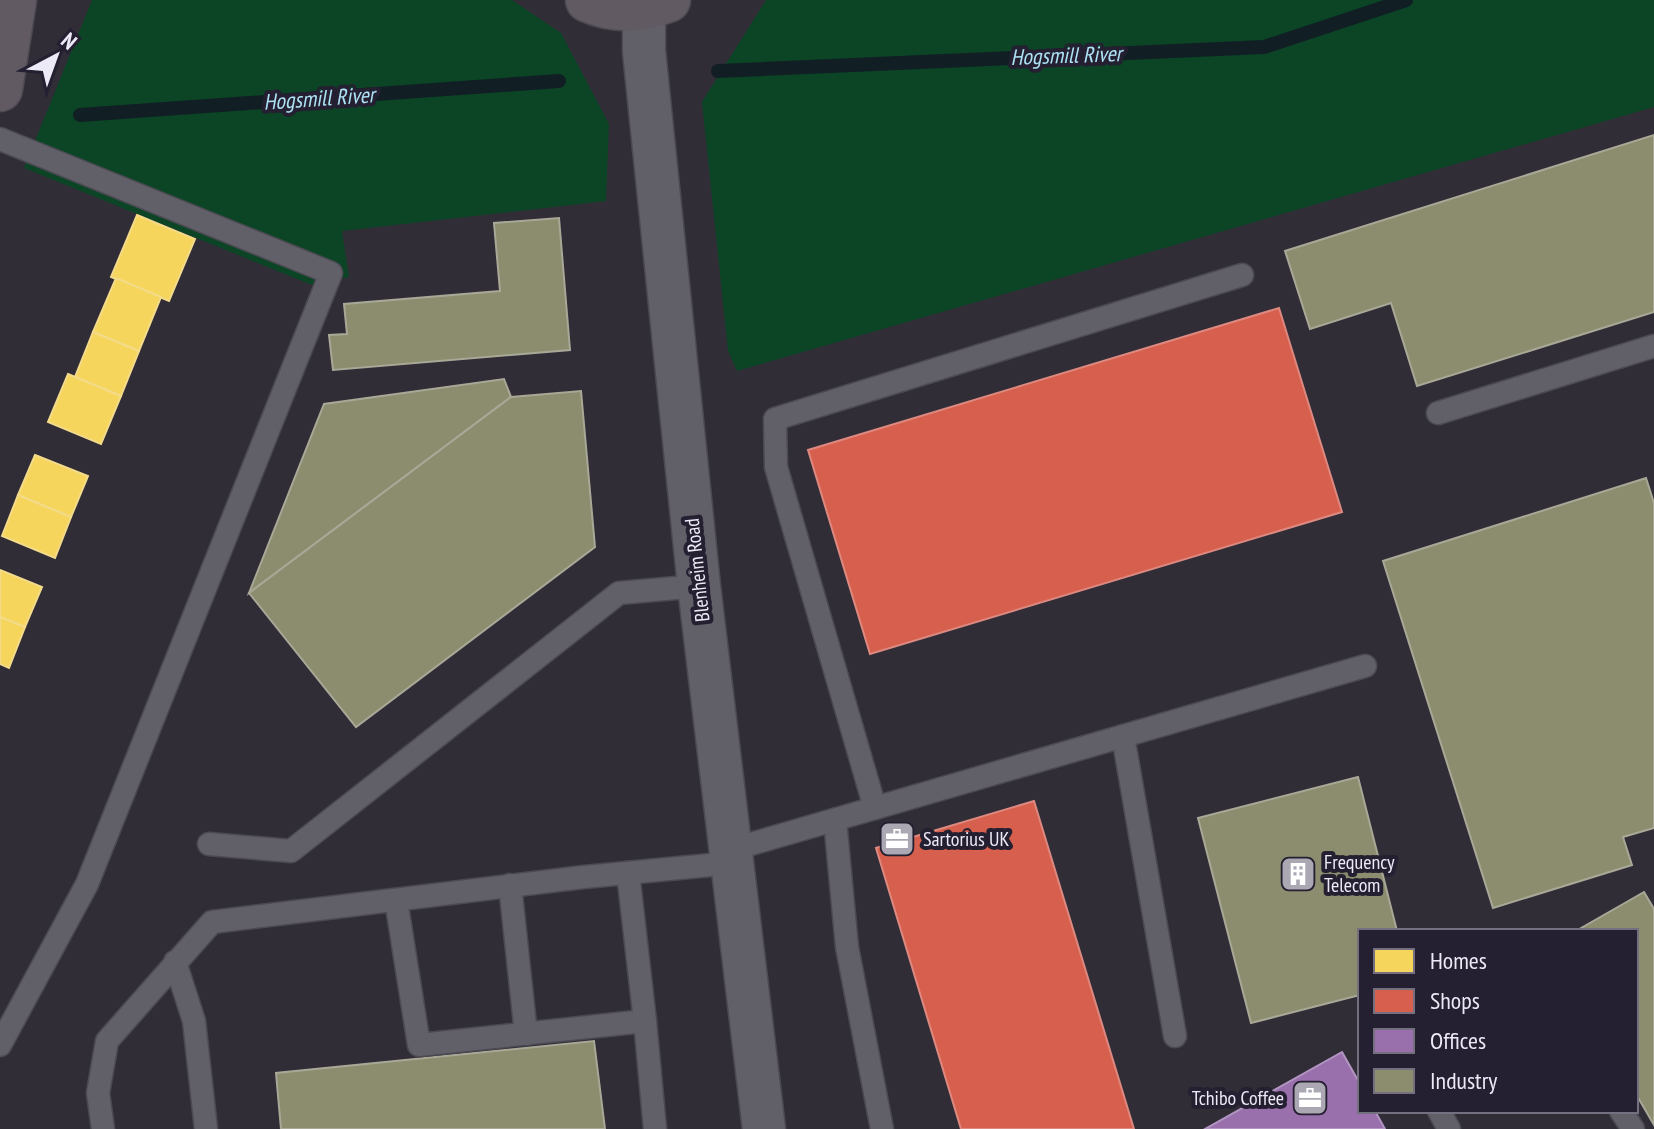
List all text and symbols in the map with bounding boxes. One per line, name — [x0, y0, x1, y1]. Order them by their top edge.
north arrow — [16, 16, 96, 96]
text: N — [55, 26, 83, 55]
water label: Hogsmill River — [1010, 39, 1125, 71]
water label: Hogsmill River — [263, 80, 378, 116]
street label: Blenheim Road — [679, 517, 715, 623]
office icon: Sartorius UK — [878, 820, 916, 858]
place label: Sartorius UK — [923, 826, 1009, 852]
place label: Frequency Telecom — [1324, 849, 1395, 898]
building icon: Frequency Telecom — [1279, 855, 1317, 893]
legend — [1358, 929, 1638, 1113]
text: Homes — [1430, 945, 1487, 976]
text: Shops — [1430, 985, 1480, 1016]
text: Offices — [1430, 1025, 1486, 1056]
text: Industry — [1430, 1065, 1497, 1096]
office icon: Tchibo Coffee — [1291, 1079, 1329, 1117]
place label: Tchibo Coffee — [1192, 1085, 1284, 1111]

